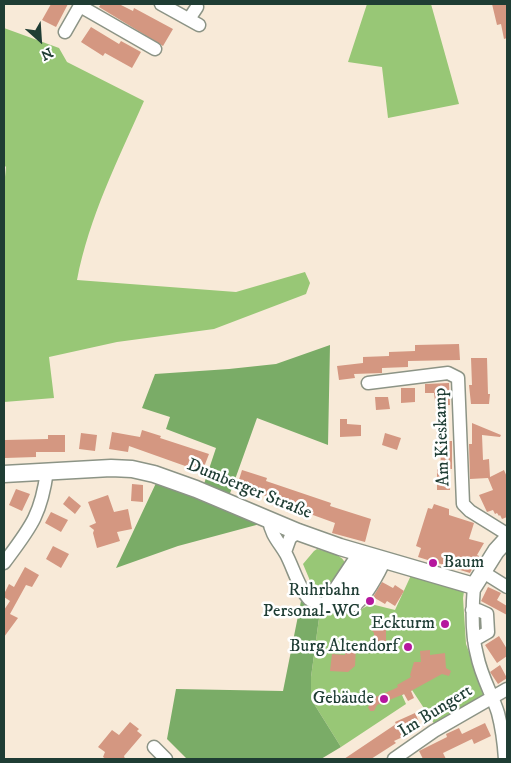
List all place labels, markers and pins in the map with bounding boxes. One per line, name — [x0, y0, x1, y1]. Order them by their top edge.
place label: Baum — [443, 552, 484, 574]
marker: Baum — [427, 557, 439, 569]
place label: Ruhrbahn Personal-WC — [263, 580, 360, 622]
marker: Ruhrbahn Personal-WC — [364, 595, 376, 607]
place label: Eckturm — [371, 613, 435, 635]
marker: Eckturm — [439, 618, 451, 630]
place label: Burg Altendorf — [289, 636, 398, 658]
marker: Burg Altendorf — [402, 641, 414, 653]
place label: Gebäude — [313, 688, 374, 710]
marker: Gebäude — [378, 693, 390, 705]

